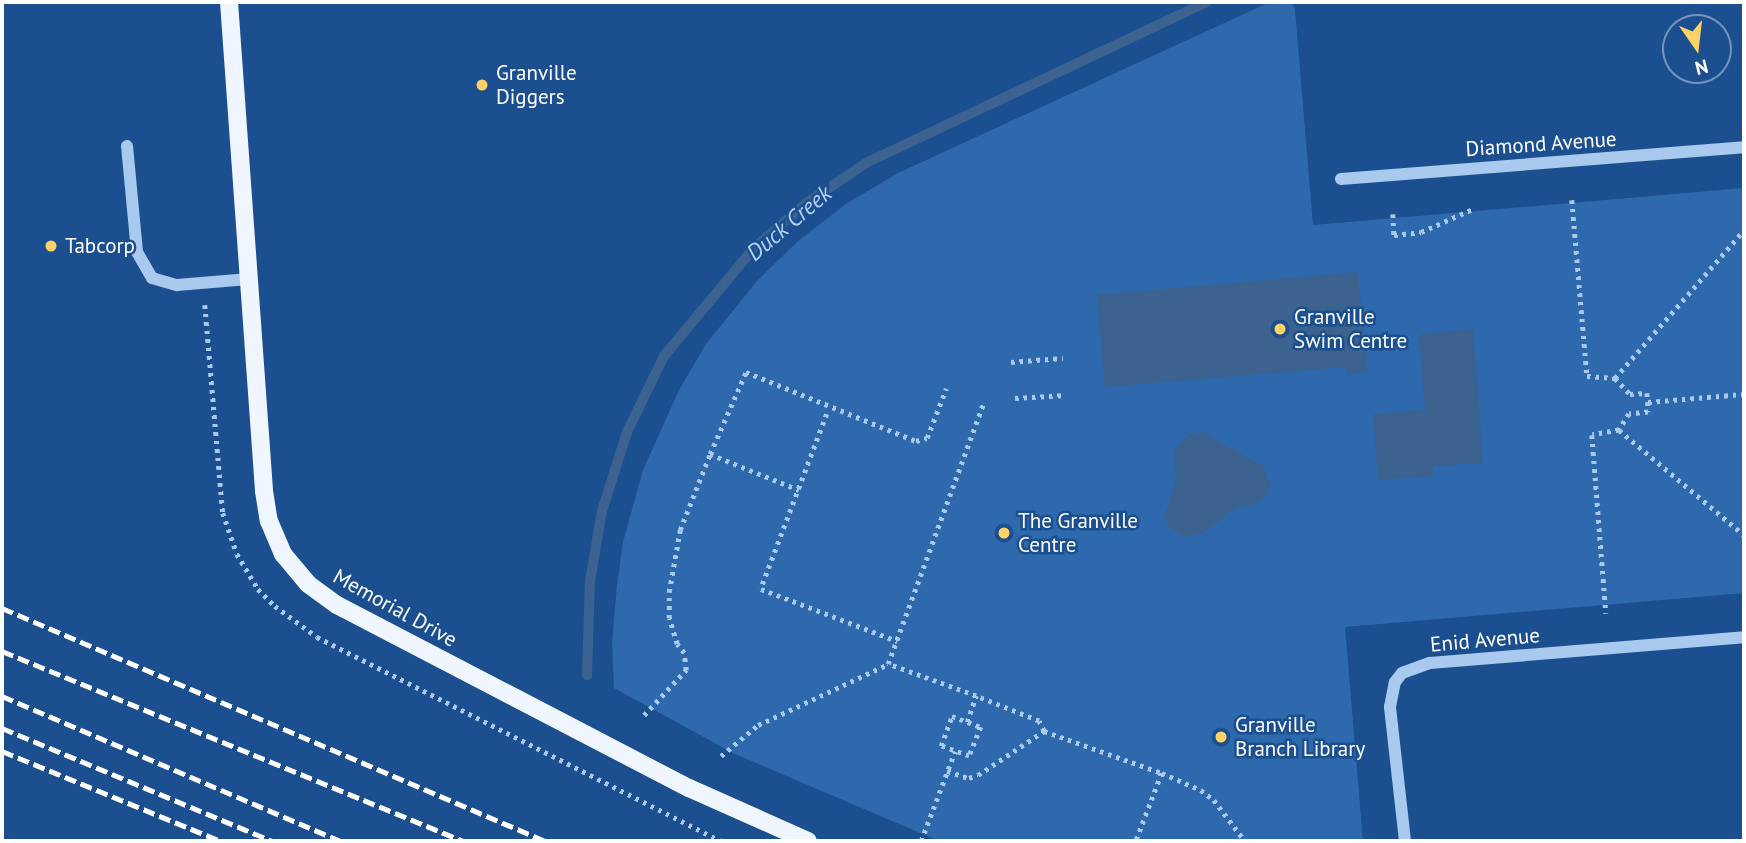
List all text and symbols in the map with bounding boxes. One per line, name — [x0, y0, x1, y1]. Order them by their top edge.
north arrow — [1662, 14, 1732, 84]
text: N — [1693, 54, 1711, 81]
place label: Granville Diggers — [496, 60, 577, 110]
marker: Granville Diggers — [474, 77, 490, 93]
street label: Diamond Avenue — [1464, 126, 1618, 162]
water label: Duck Creek — [741, 179, 837, 267]
place label: Tabcorp — [65, 233, 135, 259]
marker: Tabcorp — [43, 238, 59, 254]
place label: Granville Swim Centre — [1294, 304, 1407, 354]
marker: Granville Swim Centre — [1272, 321, 1288, 337]
place label: The Granville Centre — [1018, 508, 1138, 558]
marker: The Granville Centre — [996, 525, 1012, 541]
street label: Memorial Drive — [329, 564, 461, 652]
street label: Enid Avenue — [1429, 623, 1541, 657]
place label: Granville Branch Library — [1235, 712, 1365, 762]
marker: Granville Branch Library — [1213, 729, 1229, 745]

